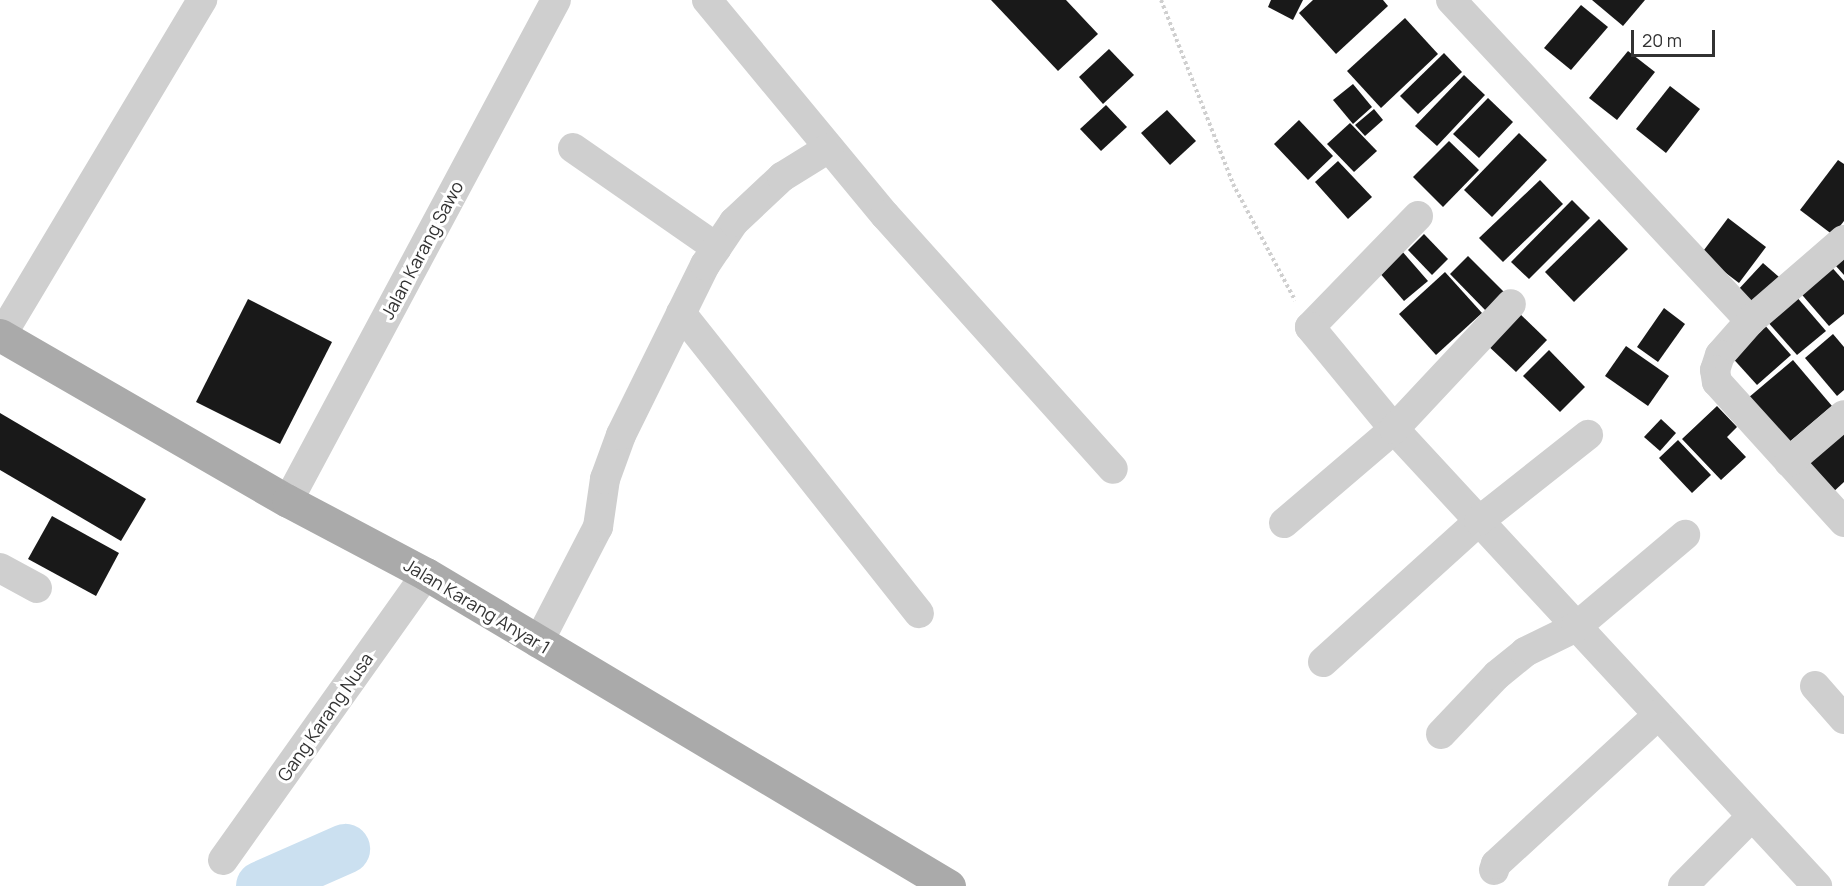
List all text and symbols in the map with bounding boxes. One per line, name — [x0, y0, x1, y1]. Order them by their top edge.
scale bar — [1634, 18, 1718, 56]
text: 20 m — [1642, 28, 1682, 52]
street label: Jalan Karang Sawo — [376, 177, 468, 323]
street label: Jalan Karang Anyar 1 — [400, 554, 554, 658]
street label: Gang Karang Nusa — [273, 649, 377, 785]

